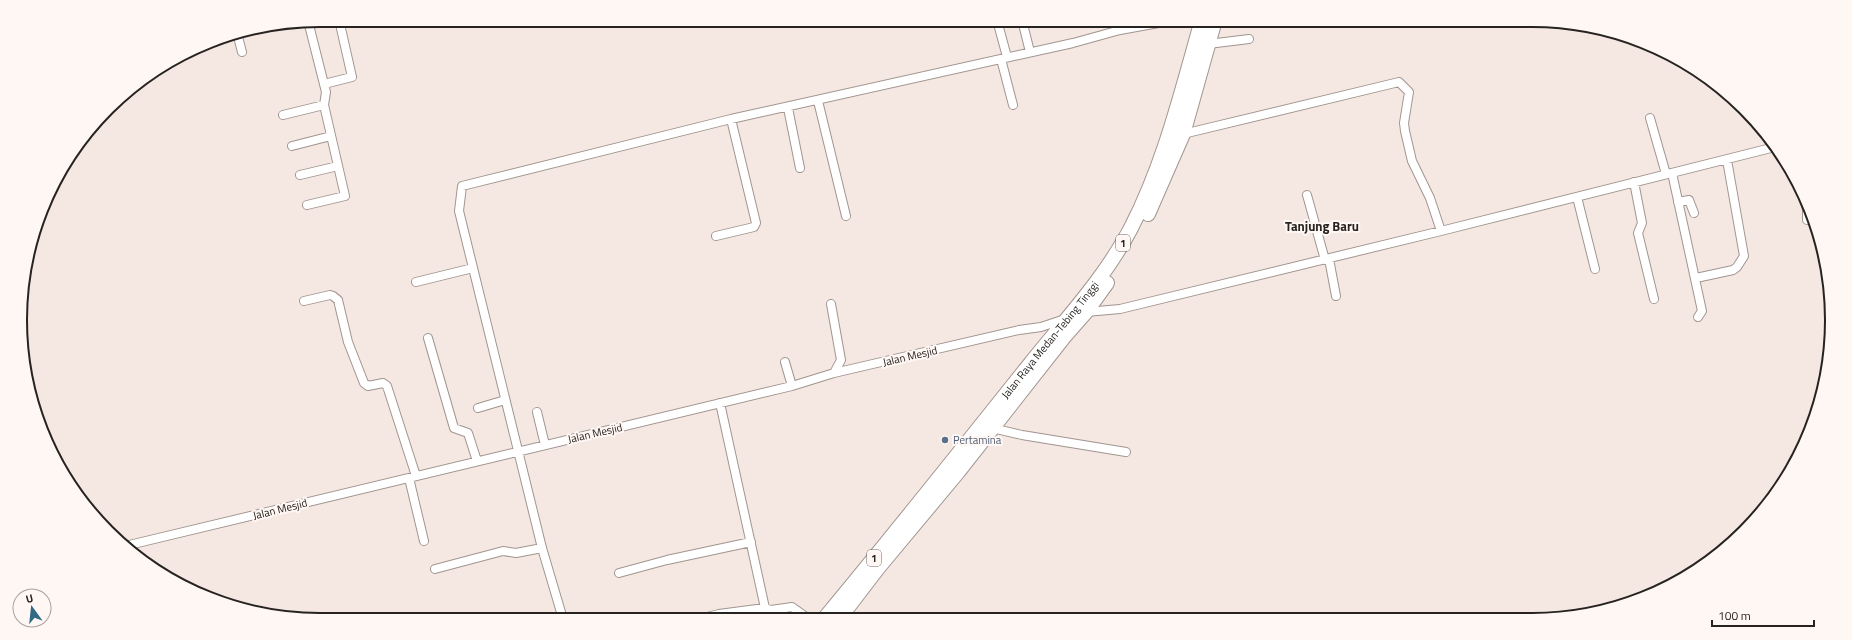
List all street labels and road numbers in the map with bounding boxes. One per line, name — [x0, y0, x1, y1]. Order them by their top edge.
road number: 1 — [1116, 235, 1130, 251]
street label: Jalan Raya Medan-Tebing Tinggi — [997, 278, 1102, 402]
street label: Jalan Mesjid — [881, 342, 939, 370]
street label: Jalan Mesjid — [566, 419, 624, 447]
street label: Jalan Mesjid — [251, 494, 309, 523]
road number: 1 — [867, 550, 881, 566]

